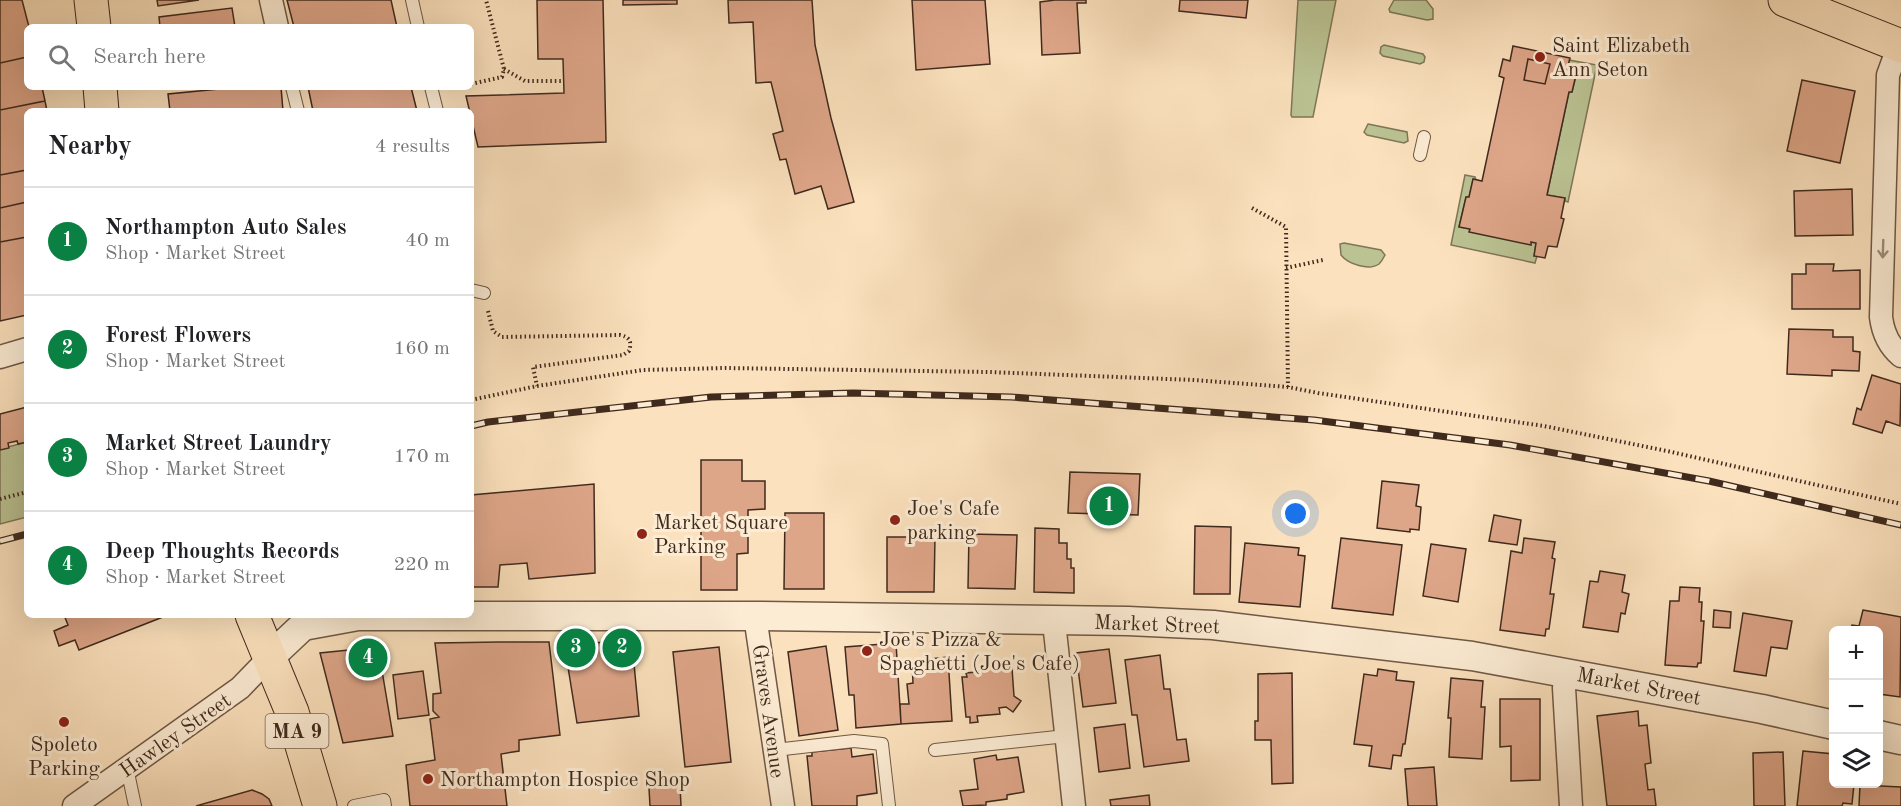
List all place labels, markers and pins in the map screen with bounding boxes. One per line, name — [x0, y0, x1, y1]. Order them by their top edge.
place label: Saint Elizabeth Ann Seton — [1552, 36, 1690, 81]
marker: Saint Elizabeth Ann Seton — [1533, 50, 1547, 64]
pin: 1 — [1090, 484, 1128, 528]
place label: Joe's Cafe parking — [907, 499, 999, 544]
place label: Market Square Parking — [654, 513, 788, 558]
marker: Joe's Cafe parking — [888, 513, 902, 527]
marker: Market Square Parking — [635, 527, 649, 541]
pin: 3 — [556, 626, 596, 670]
pin: 2 — [602, 626, 642, 670]
place label: Joe's Pizza & Spaghetti (Joe's Cafe) — [879, 630, 1080, 675]
pin: 4 — [348, 636, 388, 680]
marker: Joe's Pizza & Spaghetti (Joe's Cafe) — [860, 644, 874, 658]
marker: Spoleto Parking — [57, 715, 71, 729]
place label: Spoleto Parking — [28, 735, 100, 780]
place label: Northampton Hospice Shop — [440, 770, 690, 791]
marker: Northampton Hospice Shop — [421, 772, 435, 786]

